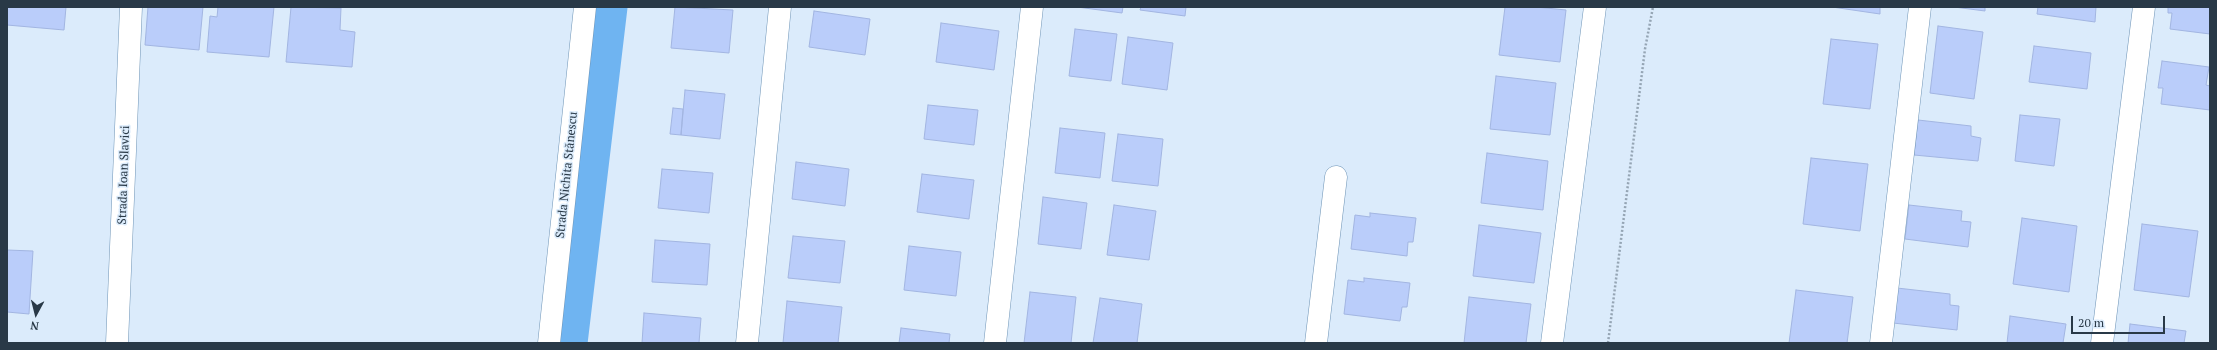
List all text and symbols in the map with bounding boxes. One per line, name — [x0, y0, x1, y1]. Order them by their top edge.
street label: Strada Nichita Stănescu — [553, 111, 581, 239]
street label: Strada Ioan Slavici — [115, 125, 133, 225]
north arrow — [16, 294, 56, 334]
scale bar — [2073, 308, 2167, 334]
text: 20 m — [2078, 315, 2104, 330]
text: N — [30, 318, 40, 333]

